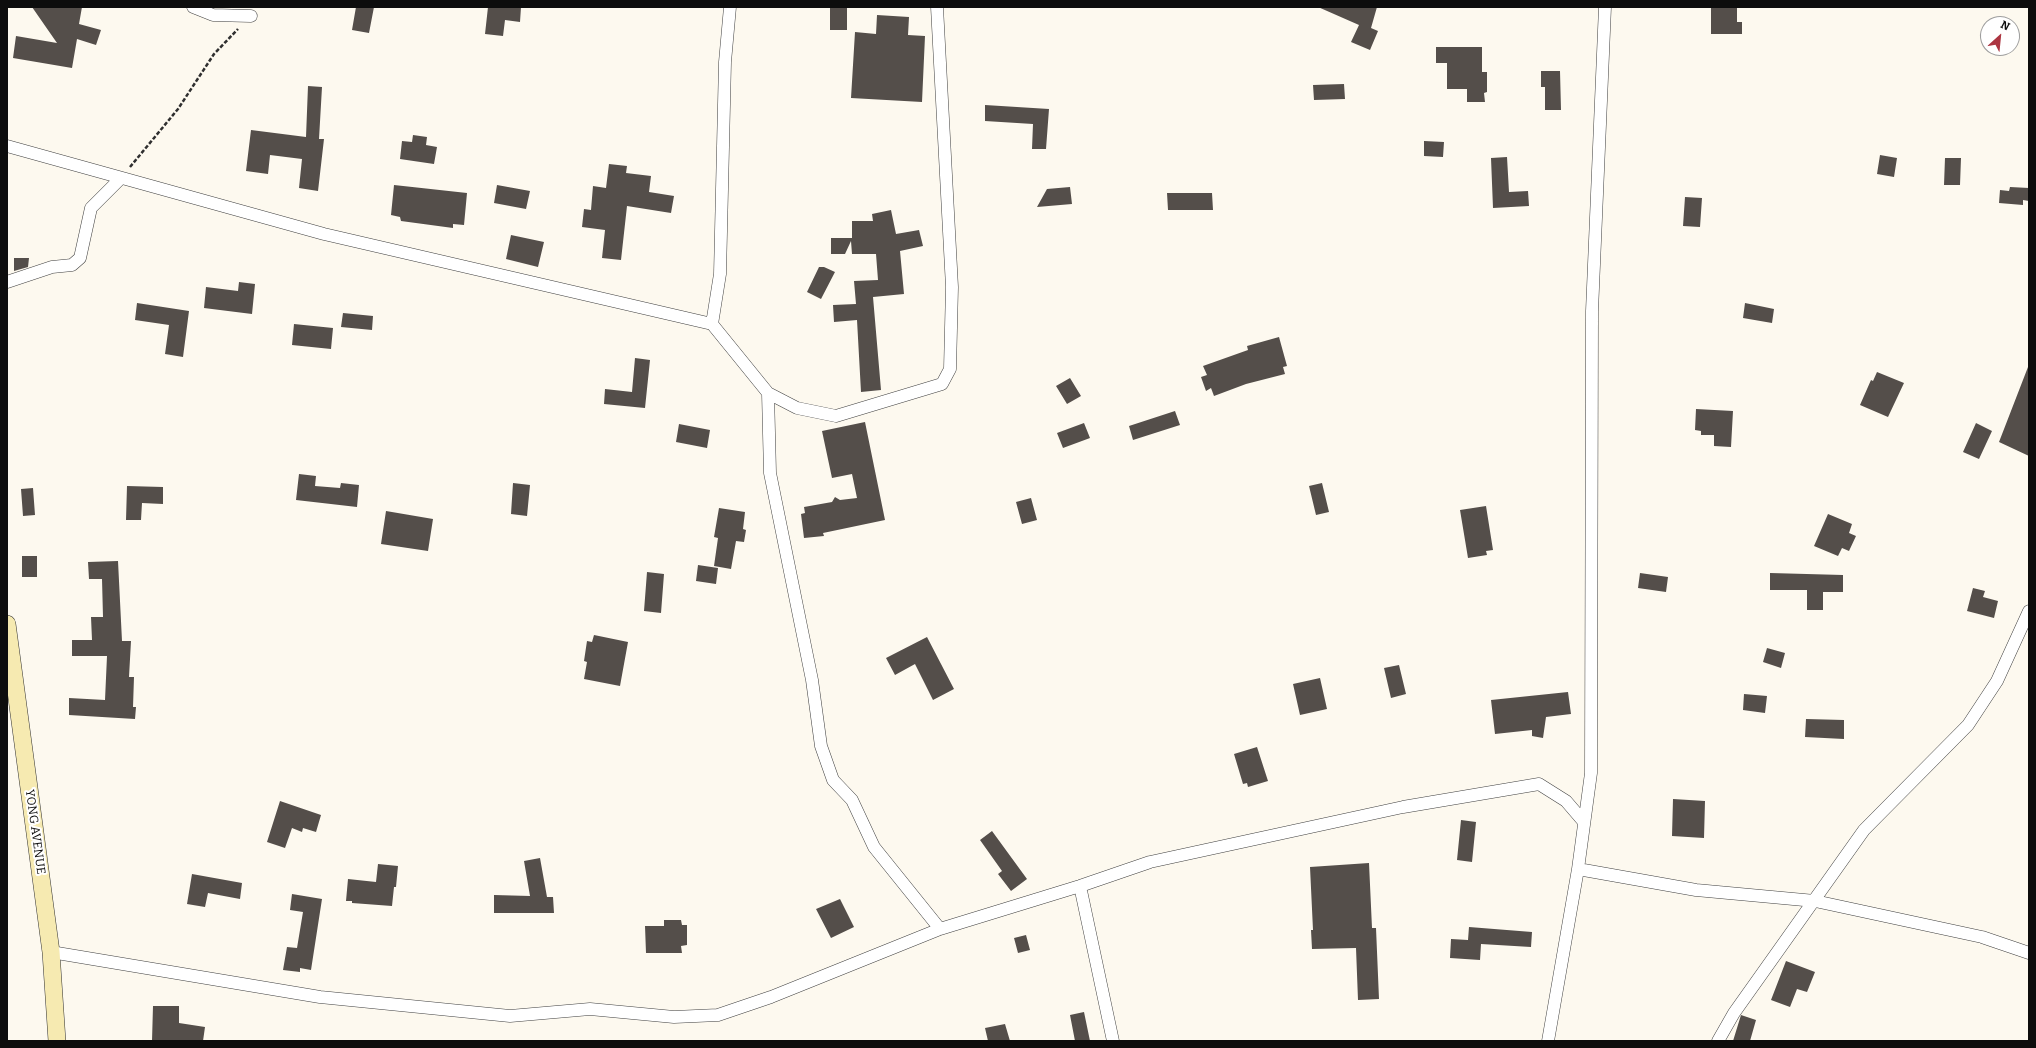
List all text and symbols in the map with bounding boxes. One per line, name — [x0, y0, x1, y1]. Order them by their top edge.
north arrow — [1980, 16, 2020, 56]
text: N — [1998, 18, 2012, 33]
street label: YONG AVENUE — [22, 789, 48, 875]

